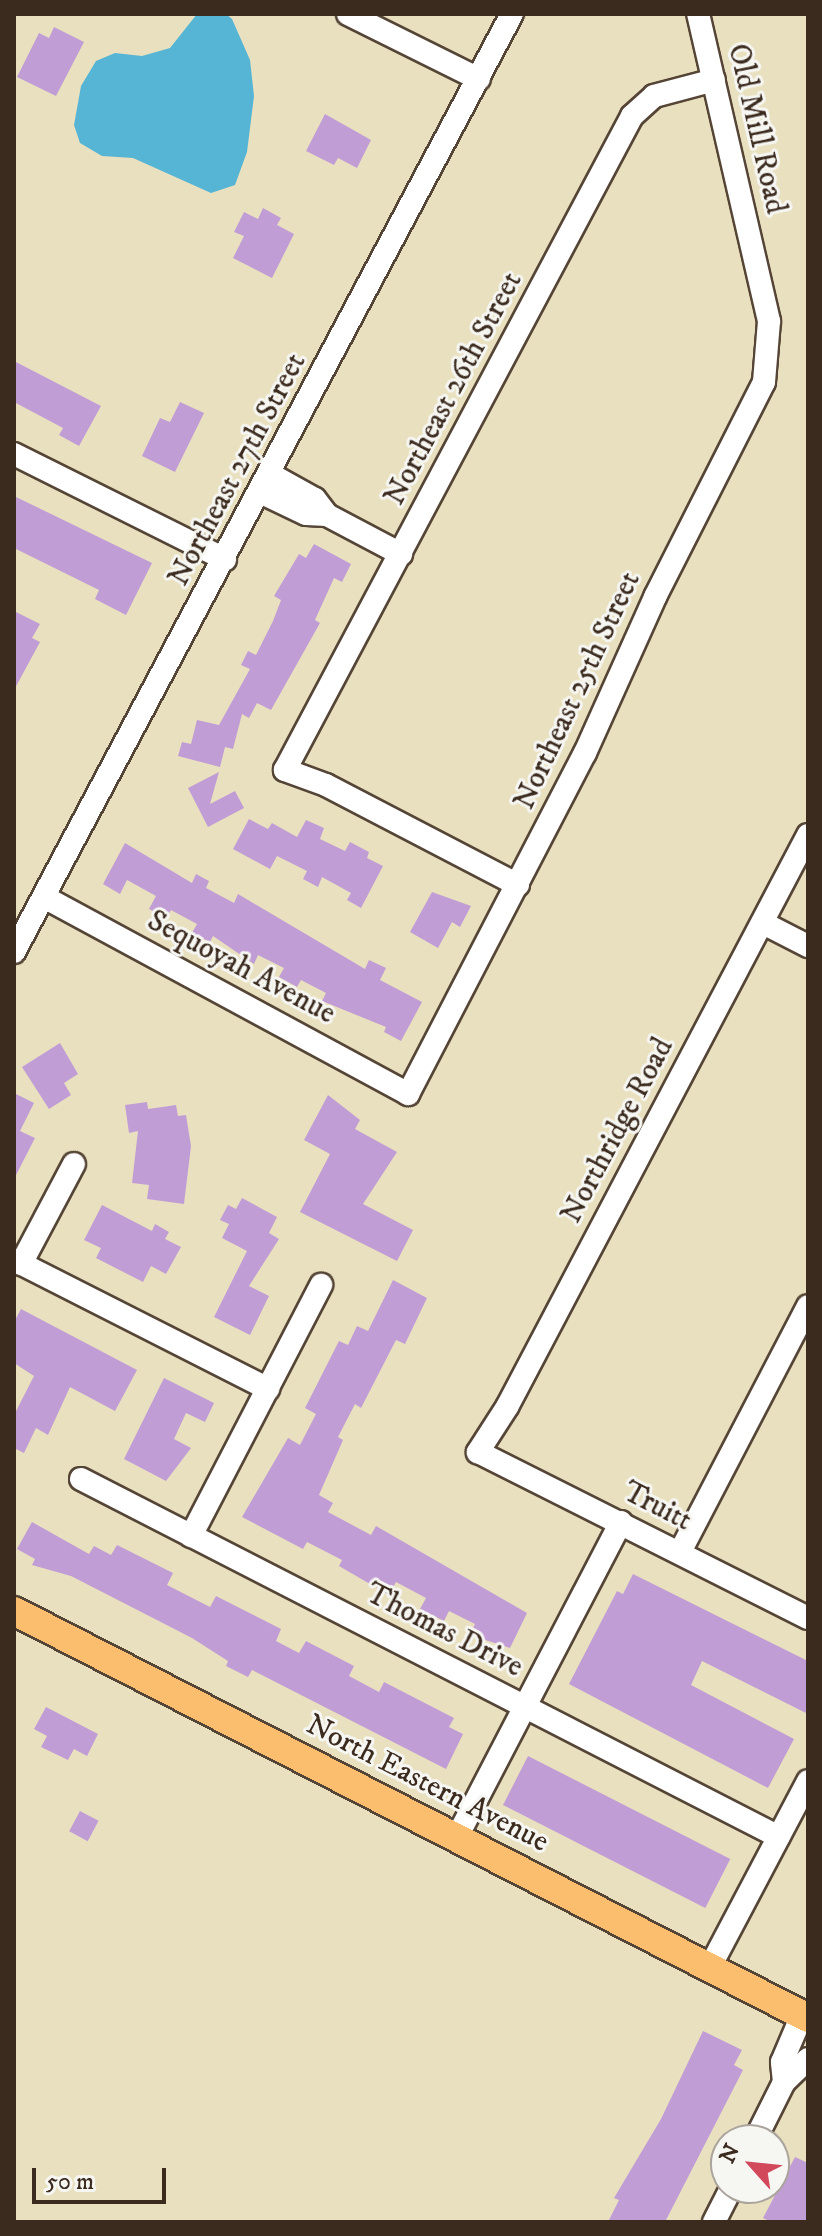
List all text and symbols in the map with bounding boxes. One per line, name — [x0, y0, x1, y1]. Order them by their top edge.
street label: Old Mill Road — [719, 41, 793, 217]
street label: Northeast 26th Street — [377, 266, 531, 512]
street label: Northeast 27th Street — [161, 347, 315, 593]
street label: Northeast 25th Street — [507, 566, 649, 816]
street label: Sequoyah Avenue — [141, 903, 341, 1033]
street label: Northridge Road — [554, 1032, 682, 1230]
street label: Truitt — [617, 1475, 697, 1539]
street label: Thomas Drive — [359, 1576, 529, 1686]
street label: North Eastern Avenue — [300, 1707, 554, 1861]
north arrow — [710, 2124, 790, 2204]
text: N — [714, 2140, 746, 2168]
scale bar — [36, 2152, 170, 2202]
text: 50 m — [46, 2167, 94, 2197]

